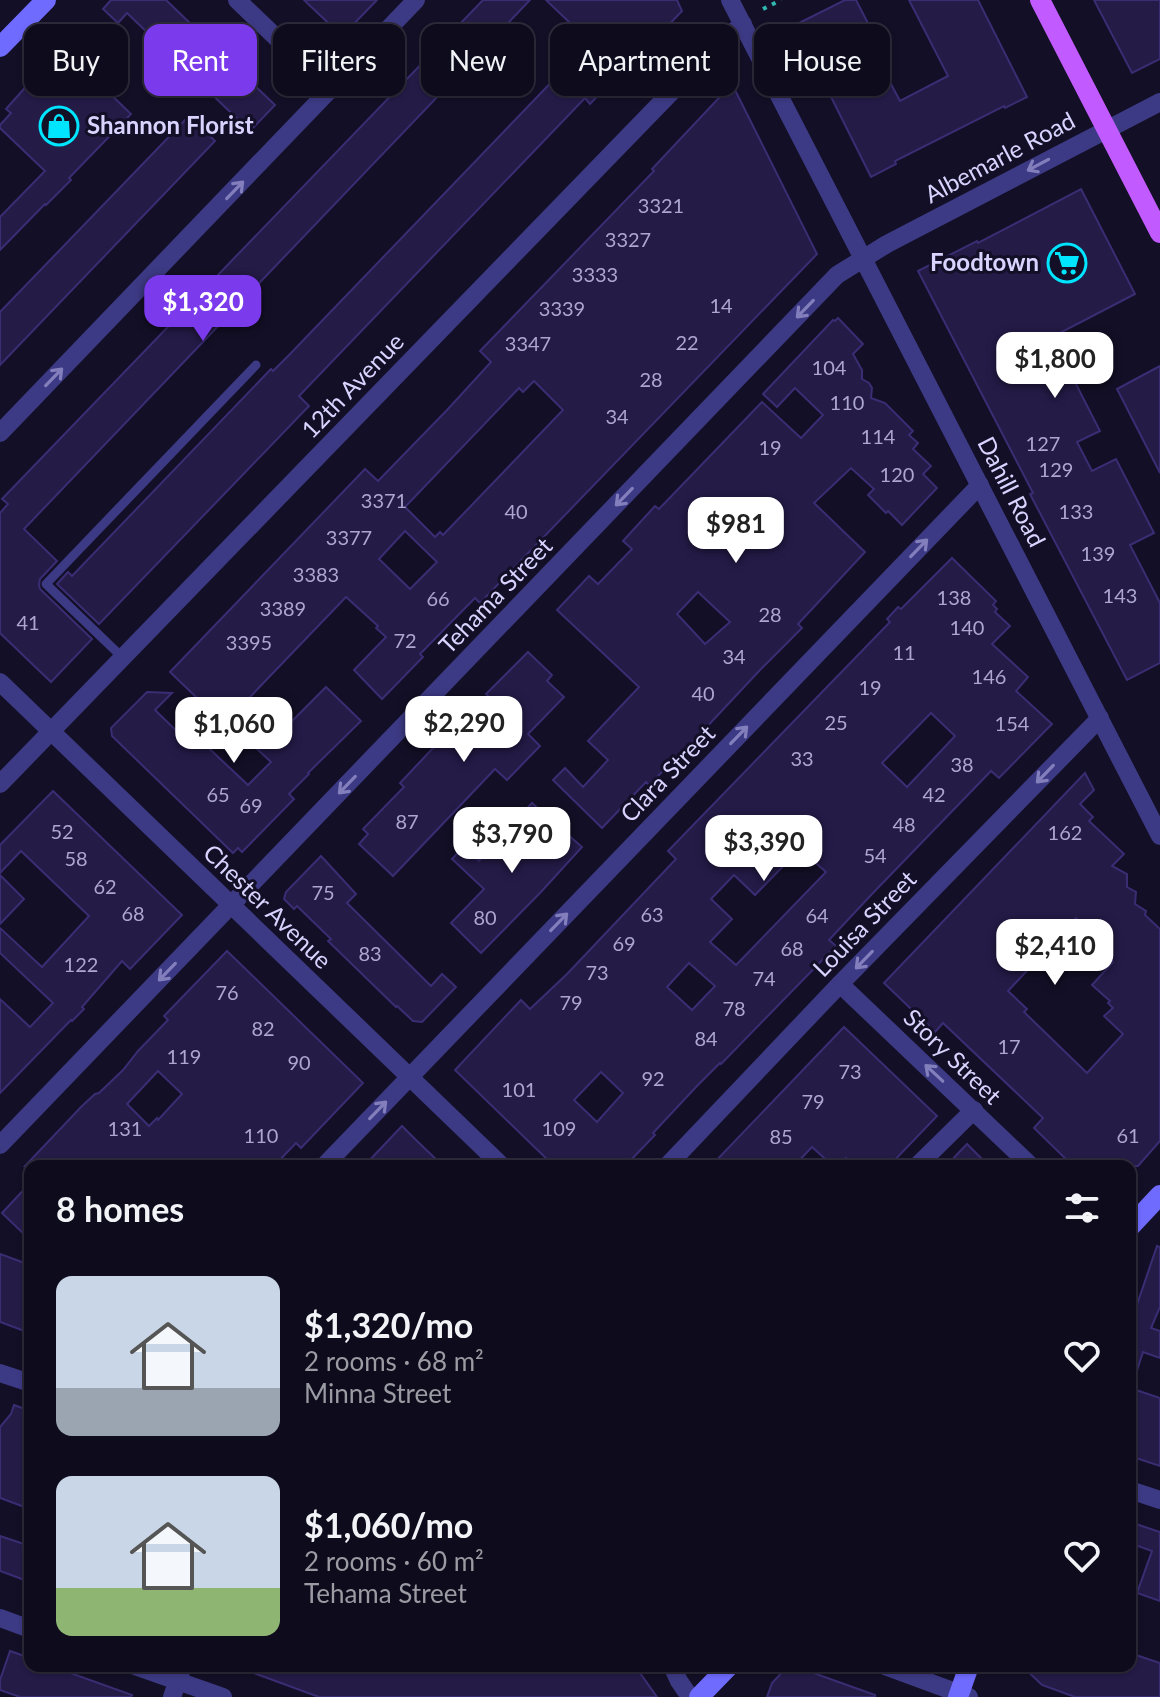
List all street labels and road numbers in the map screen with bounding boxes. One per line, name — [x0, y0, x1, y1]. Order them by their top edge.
street label: Albemarle Road — [919, 105, 1079, 208]
street label: 12th Avenue — [295, 326, 409, 443]
street label: Dahill Road — [972, 431, 1052, 551]
street label: Tehama Street — [432, 531, 558, 659]
street label: Clara Street — [614, 718, 720, 827]
street label: Chester Avenue — [198, 838, 338, 974]
street label: Louisa Street — [806, 864, 922, 982]
street label: Story Street — [898, 1002, 1008, 1110]

